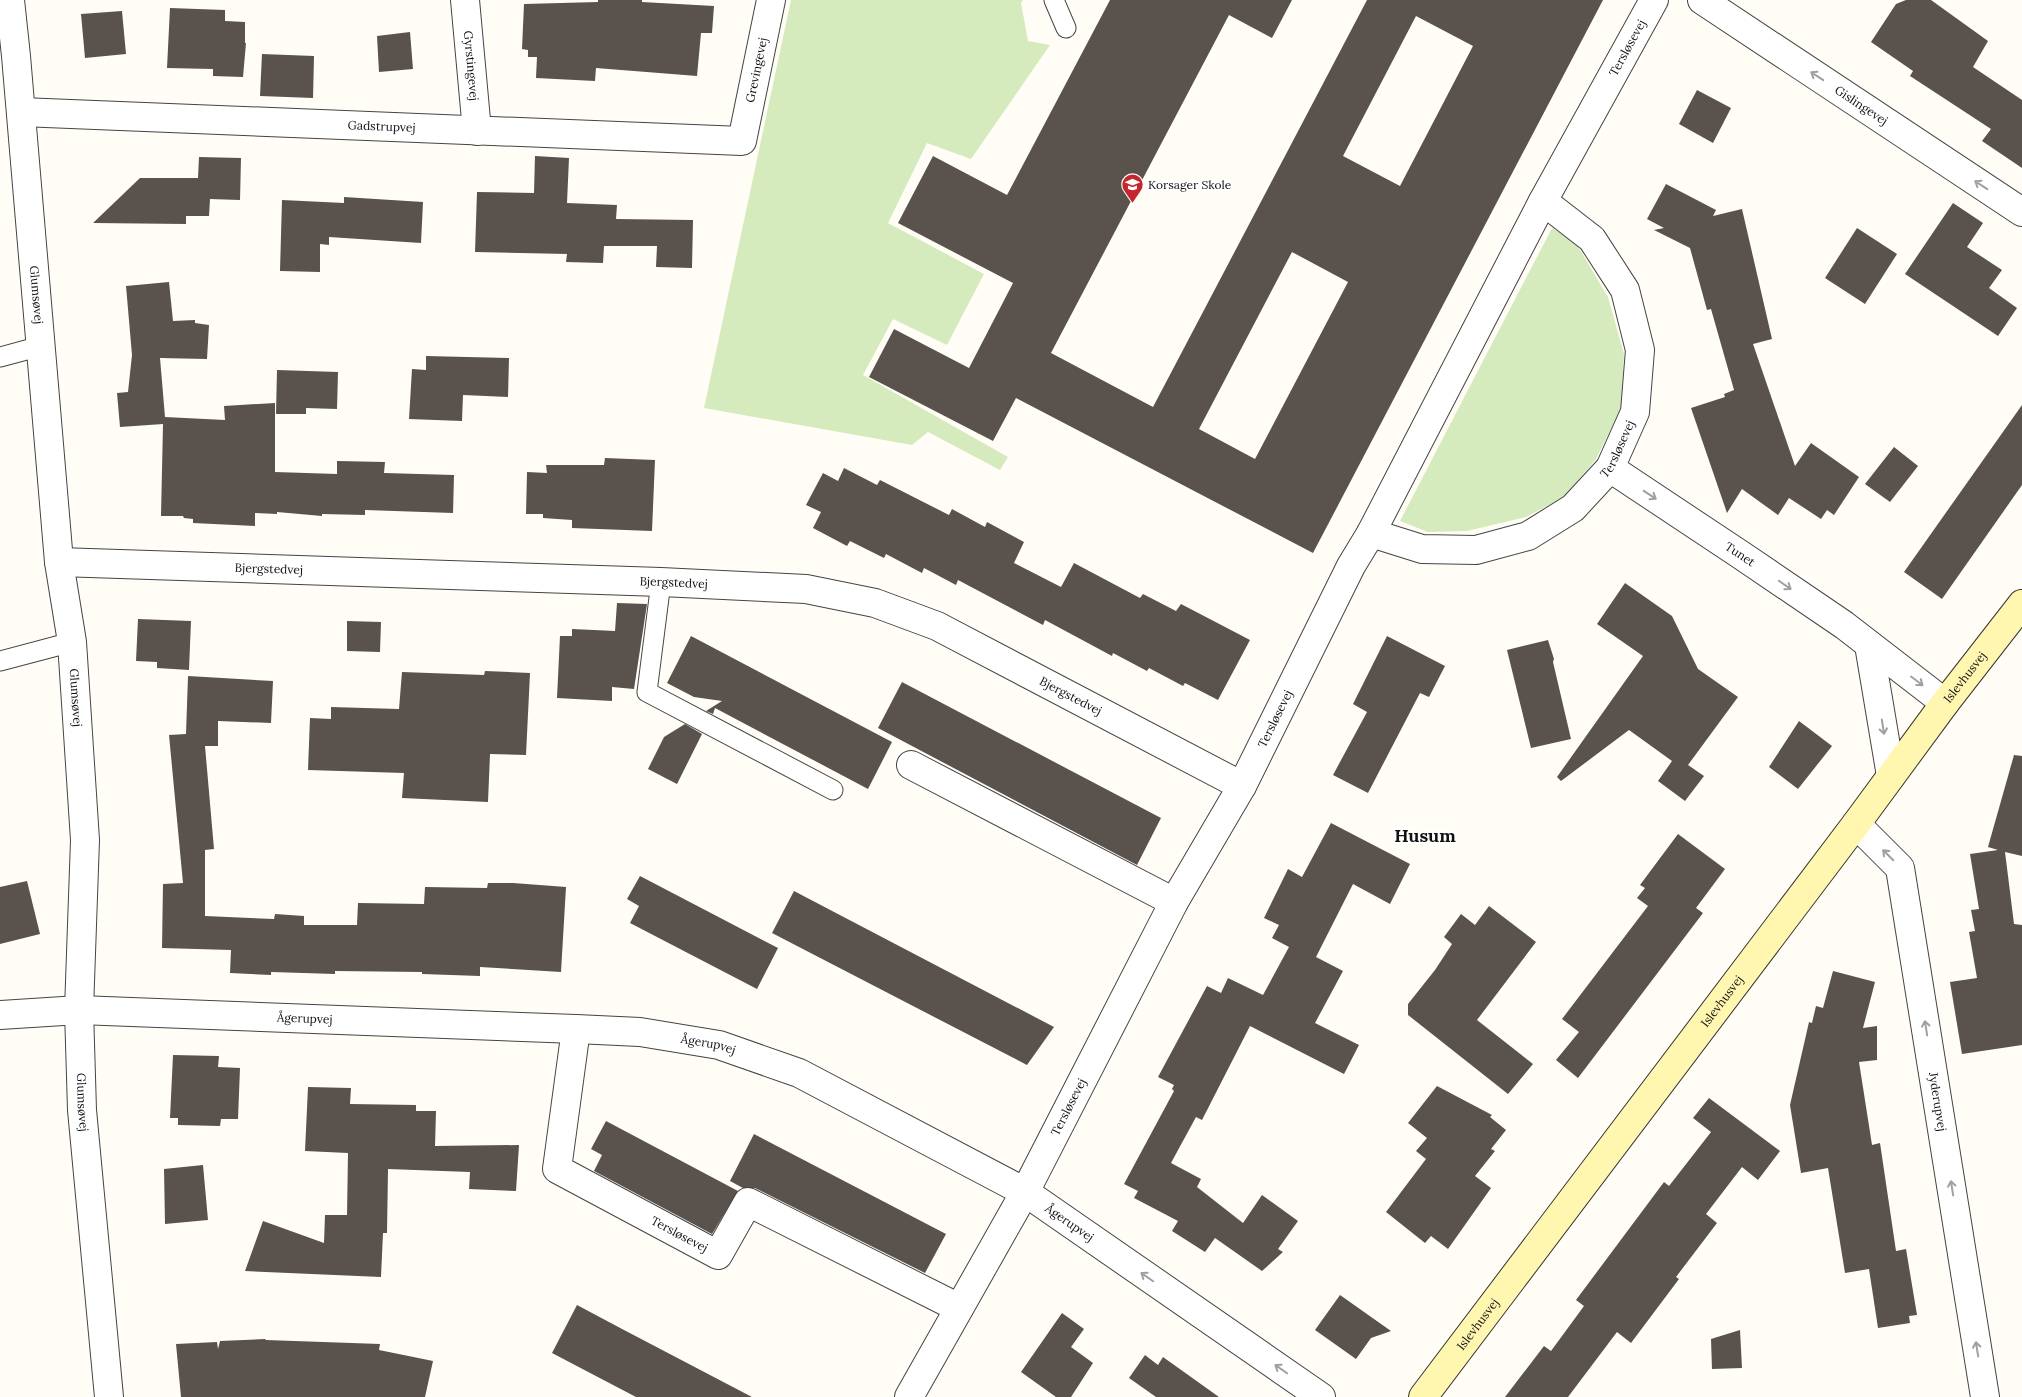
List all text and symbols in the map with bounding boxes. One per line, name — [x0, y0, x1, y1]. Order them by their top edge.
street label: Tersløsevej — [1605, 17, 1649, 79]
street label: Gyrstingevej — [461, 30, 482, 101]
street label: Grevingevej — [742, 36, 770, 104]
one-way arrow — [1810, 71, 1824, 81]
street label: Gislingevej — [1832, 82, 1891, 128]
street label: Gadstrupvej — [348, 117, 416, 135]
school or university icon: Korsager Skole — [1120, 173, 1144, 204]
place label: Korsager Skole — [1148, 177, 1232, 192]
one-way arrow — [1975, 180, 1989, 190]
street label: Glumsøvej — [27, 265, 47, 325]
street label: Tersløsevej — [1597, 418, 1637, 481]
one-way arrow — [1643, 490, 1657, 500]
street label: Tunet — [1722, 538, 1758, 570]
street label: Bjergstedvej — [235, 560, 303, 577]
street label: Bjergstedvej — [639, 573, 708, 591]
one-way arrow — [1778, 580, 1791, 591]
street label: Islevhusvej — [1940, 648, 1989, 706]
street label: Glumsøvej — [67, 668, 86, 727]
street label: Bjergstedvej — [1037, 673, 1105, 718]
one-way arrow — [1910, 676, 1924, 686]
street label: Tersløsevej — [1254, 687, 1295, 750]
one-way arrow — [1878, 719, 1888, 735]
district label: Husum — [1394, 824, 1456, 847]
one-way arrow — [1881, 849, 1894, 861]
street label: Islevhusvej — [1697, 972, 1746, 1030]
street label: Ågerupvej — [276, 1010, 333, 1027]
one-way arrow — [1921, 1020, 1931, 1036]
street label: Ågerupvej — [679, 1031, 738, 1057]
street label: Jyderupvej — [1926, 1070, 1950, 1132]
street label: Glumsøvej — [74, 1073, 92, 1132]
street label: Tersløsevej — [1047, 1076, 1089, 1138]
one-way arrow — [1946, 1181, 1956, 1197]
street label: Ågerupvej — [1042, 1200, 1097, 1244]
street label: Tersløsevej — [649, 1213, 711, 1255]
one-way arrow — [1141, 1272, 1155, 1282]
street label: Islevhusvej — [1453, 1295, 1502, 1353]
one-way arrow — [1972, 1341, 1982, 1357]
one-way arrow — [1274, 1364, 1288, 1374]

